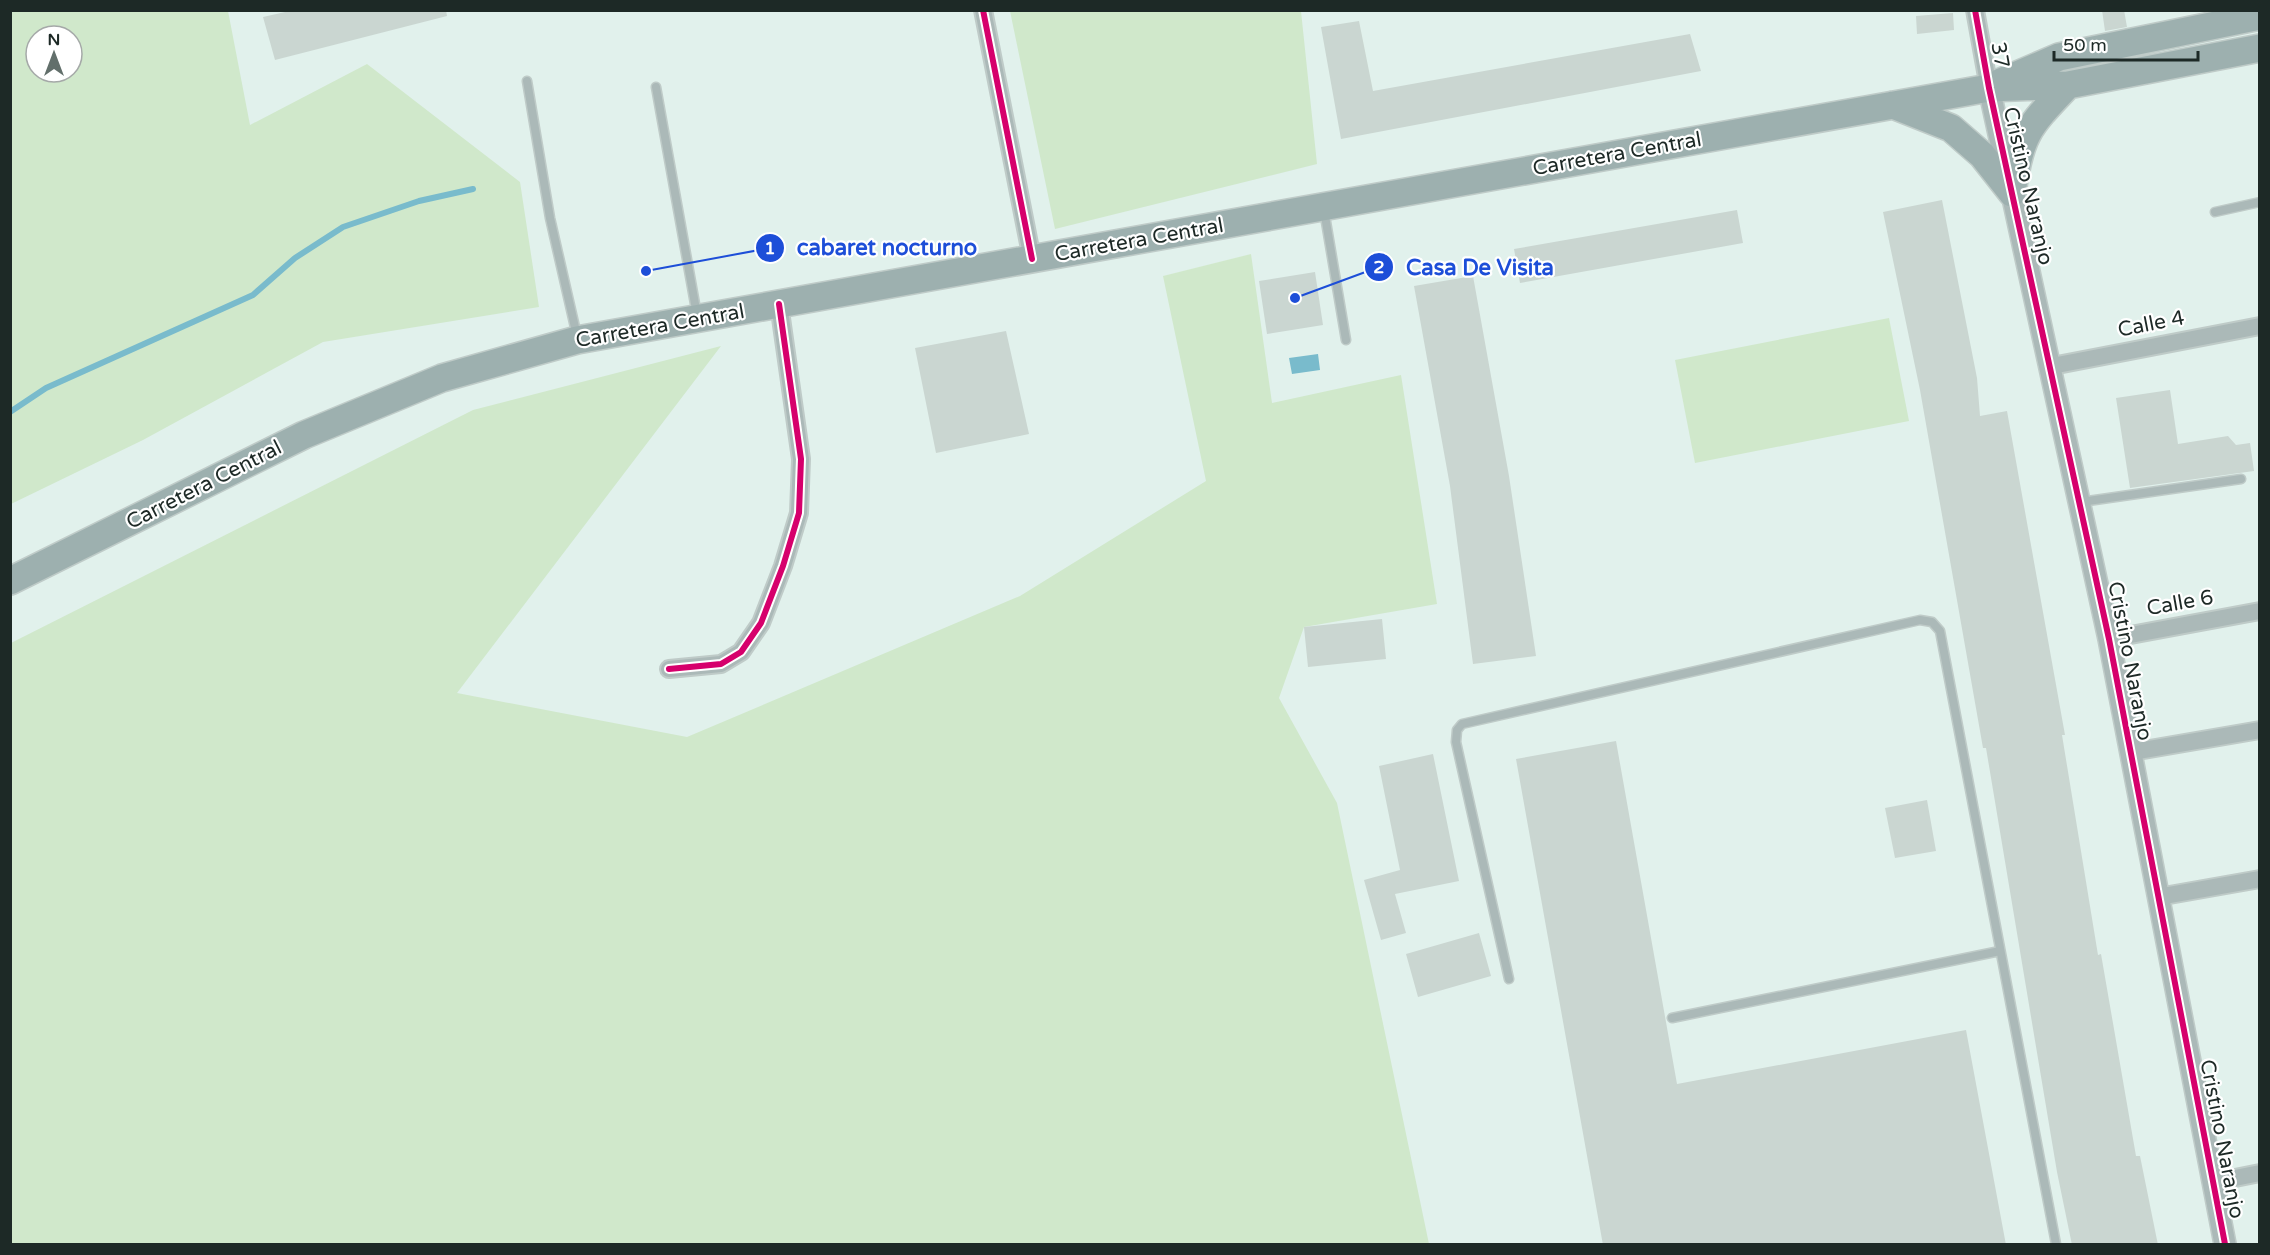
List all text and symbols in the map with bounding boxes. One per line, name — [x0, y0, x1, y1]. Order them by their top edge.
north arrow — [24, 24, 84, 84]
scale bar — [2054, 24, 2198, 62]
text: N — [48, 30, 60, 50]
text: 50 m — [2063, 34, 2107, 56]
street label: 37 — [1985, 40, 2015, 70]
street label: Cristino Naranjo — [1998, 105, 2058, 267]
street label: Carretera Central — [1531, 127, 1703, 181]
street label: Carretera Central — [1053, 213, 1225, 267]
callout: cabaret nocturno — [755, 228, 989, 268]
text: cabaret nocturno — [797, 235, 977, 261]
text: 1 — [764, 237, 776, 259]
callout: Casa De Visita — [1364, 247, 1566, 287]
text: Casa De Visita — [1406, 255, 1554, 281]
text: 2 — [1373, 256, 1385, 278]
street label: Carretera Central — [574, 299, 746, 353]
street label: Calle 4 — [2116, 305, 2186, 343]
street label: Carretera Central — [122, 435, 286, 535]
street label: Cristino Naranjo — [2102, 579, 2158, 743]
street label: Calle 6 — [2145, 585, 2215, 621]
street label: Cristino Naranjo — [2194, 1057, 2250, 1221]

